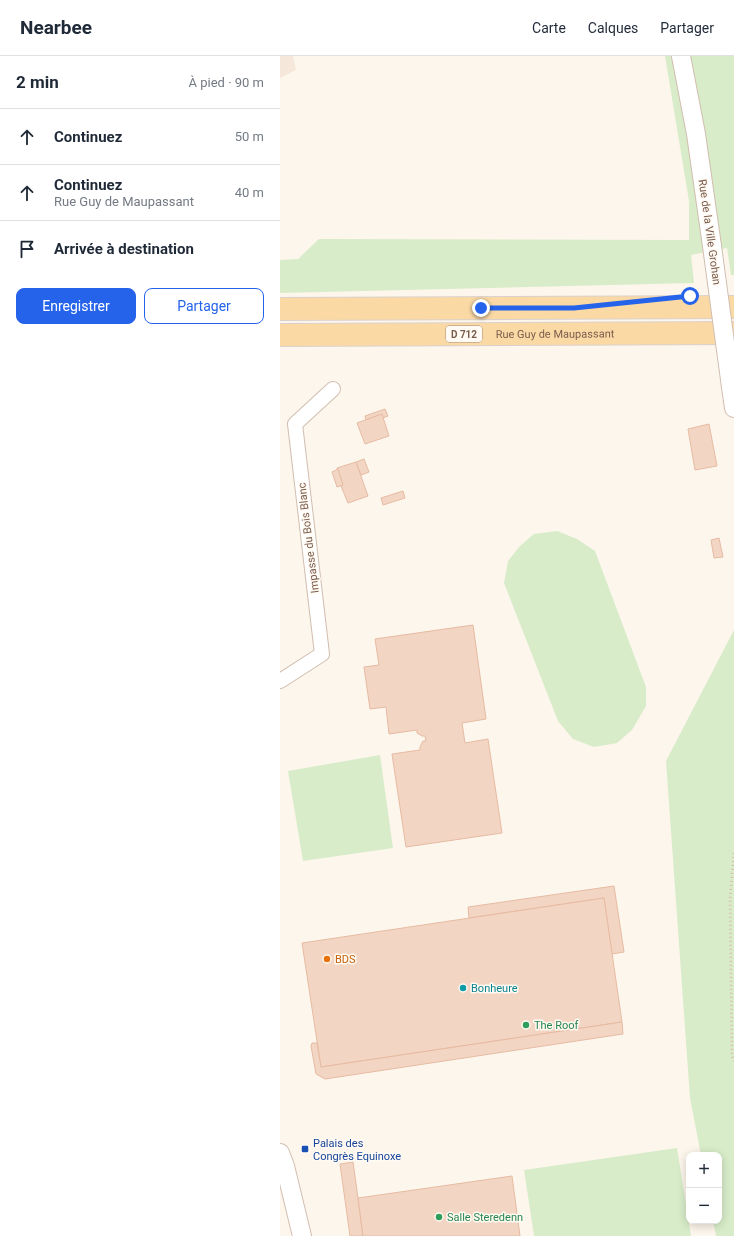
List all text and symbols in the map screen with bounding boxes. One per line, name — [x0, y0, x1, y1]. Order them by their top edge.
text: Nearbee — [20, 16, 92, 39]
text: Carte — [532, 20, 566, 36]
text: Calques — [588, 20, 638, 36]
text: Partager — [660, 20, 714, 36]
text: 2 min — [16, 72, 59, 92]
text: À pied · 90 m — [189, 75, 264, 90]
icon: ahead — [16, 126, 38, 148]
text: Continuez — [54, 128, 122, 146]
text: 50 m — [235, 129, 264, 144]
text: Continuez — [54, 176, 122, 194]
street label: Rue de la Ville Grohan — [696, 178, 723, 286]
icon: ahead — [16, 182, 38, 204]
text: 40 m — [235, 185, 264, 200]
text: Rue Guy de Maupassant — [54, 194, 194, 209]
icon: arrive — [16, 238, 38, 260]
text: Arrivée à destination — [54, 240, 194, 258]
route start — [681, 287, 699, 305]
button: Enregistrer — [16, 288, 136, 324]
button: Partager — [144, 288, 264, 324]
route end — [472, 299, 490, 317]
road number: D 712 — [446, 326, 482, 342]
street label: Rue Guy de Maupassant — [496, 328, 615, 341]
street label: Impasse du Bois Blanc — [295, 482, 322, 594]
place label: BDS — [335, 953, 356, 966]
marker: BDS — [322, 954, 332, 964]
place label: Bonheure — [471, 982, 518, 995]
marker: Bonheure — [458, 983, 468, 993]
place label: The Roof — [534, 1019, 579, 1032]
marker: The Roof — [521, 1020, 531, 1030]
place label: Palais des Congrès Equinoxe — [313, 1137, 401, 1163]
marker: Palais des Congrès Equinoxe — [300, 1144, 310, 1154]
map controls — [686, 1152, 722, 1224]
button: + — [686, 1152, 722, 1188]
button: − — [686, 1188, 722, 1224]
place label: Salle Steredenn — [447, 1211, 523, 1224]
marker: Salle Steredenn — [434, 1212, 444, 1222]

